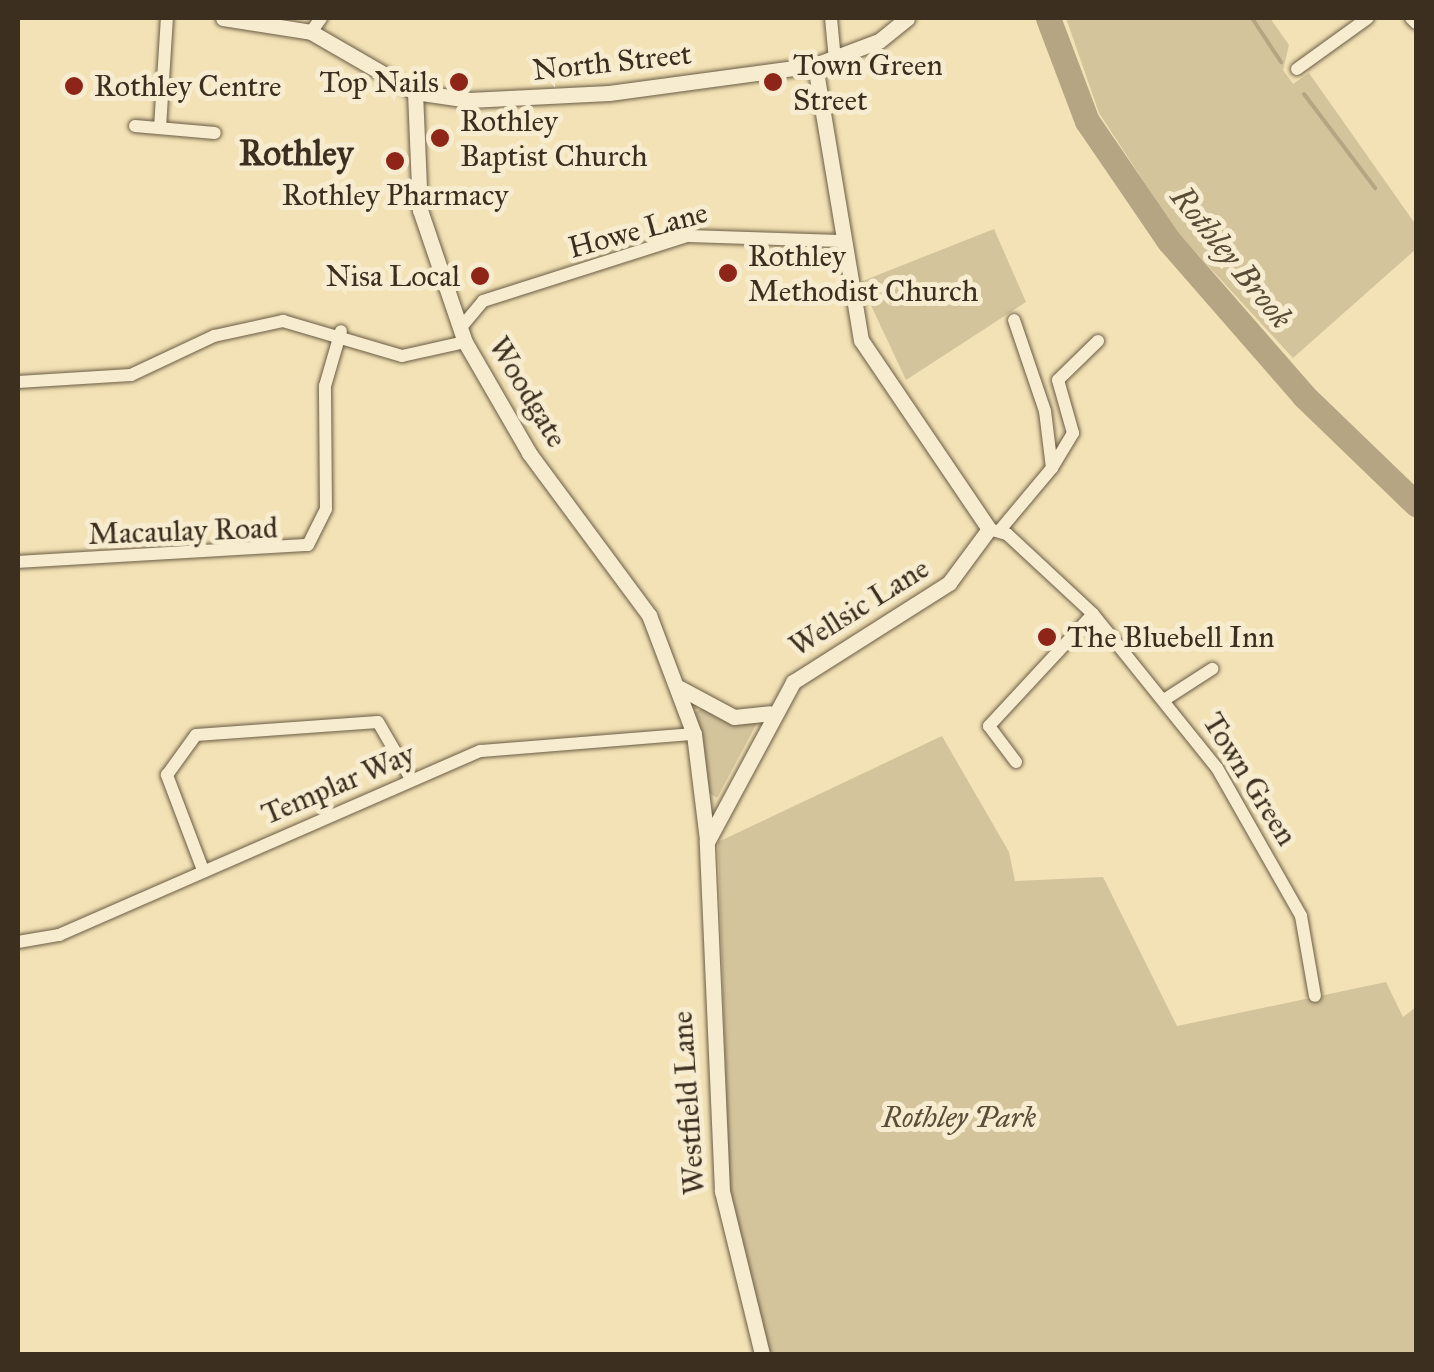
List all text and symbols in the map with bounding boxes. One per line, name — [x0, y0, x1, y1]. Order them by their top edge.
street label: North Street — [531, 36, 693, 88]
place label: Town Green Street — [793, 47, 943, 118]
place label: Top Nails — [319, 64, 439, 100]
place label: Rothley Centre — [94, 68, 282, 104]
marker: Top Nails — [448, 71, 470, 93]
marker: Town Green Street — [762, 71, 784, 93]
marker: Rothley Centre — [63, 75, 85, 97]
place label: Rothley Baptist Church — [460, 103, 648, 174]
marker: Rothley Baptist Church — [429, 127, 451, 149]
district label: Rothley — [239, 133, 353, 175]
marker: Rothley Pharmacy — [384, 150, 406, 172]
place label: Rothley Pharmacy — [282, 177, 508, 213]
water label: Rothley Brook — [1162, 179, 1300, 337]
street label: Howe Lane — [564, 194, 712, 266]
place label: Rothley Methodist Church — [748, 238, 978, 308]
place label: Nisa Local — [325, 258, 460, 294]
marker: Rothley Methodist Church — [717, 262, 739, 284]
marker: Nisa Local — [469, 265, 491, 287]
street label: Woodgate — [481, 330, 575, 454]
street label: Macaulay Road — [88, 510, 278, 552]
street label: Wellsic Lane — [783, 550, 935, 664]
place label: The Bluebell Inn — [1067, 619, 1274, 655]
marker: The Bluebell Inn — [1036, 626, 1058, 648]
street label: Town Green — [1195, 706, 1305, 852]
street label: Templar Way — [256, 736, 420, 832]
street label: Westfield Lane — [664, 1010, 712, 1196]
park label: Rothley Park — [882, 1099, 1036, 1135]

